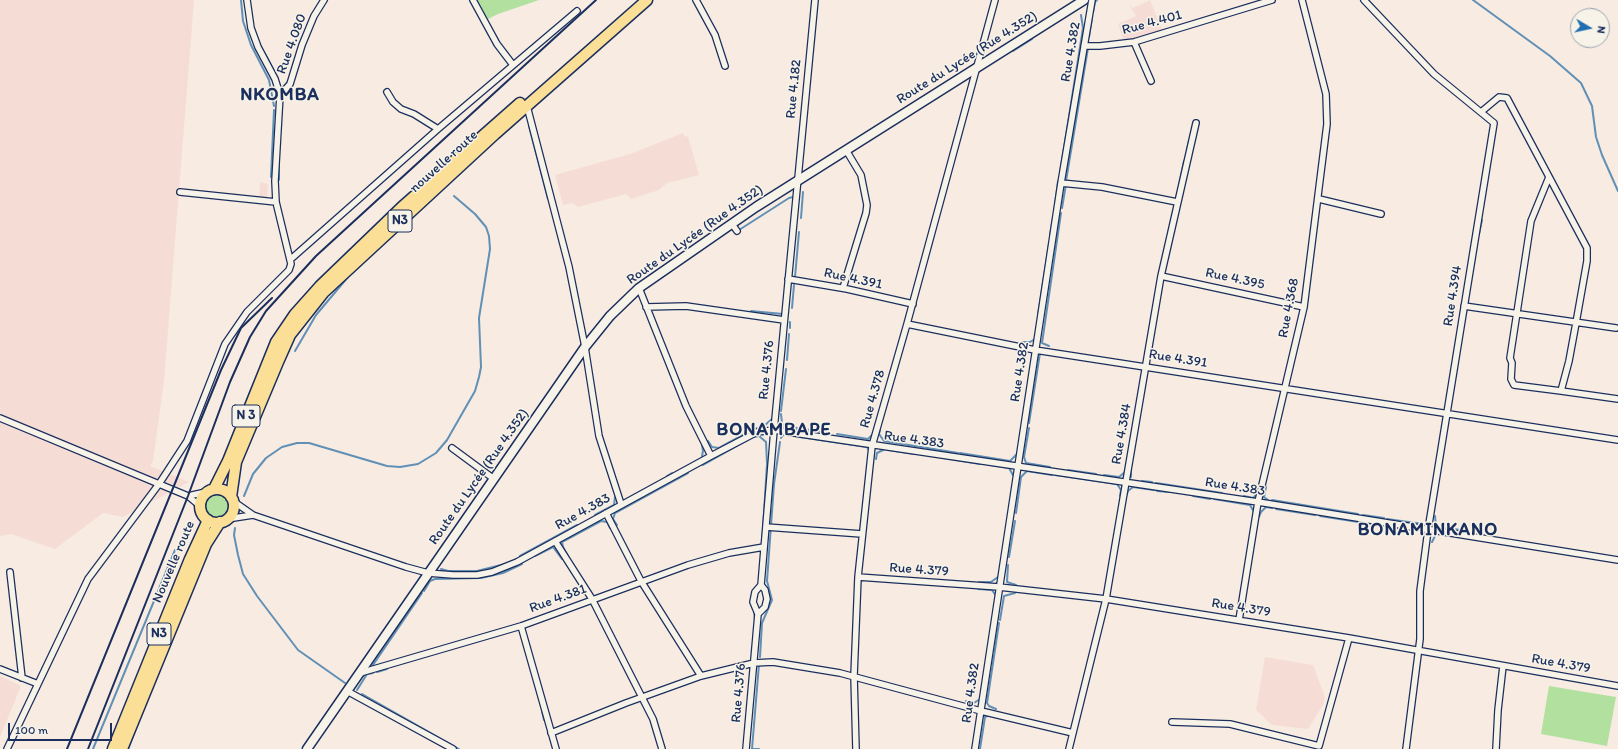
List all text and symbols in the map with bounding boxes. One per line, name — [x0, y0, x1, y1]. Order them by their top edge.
street label: Rue 4.401 — [1120, 7, 1184, 39]
street label: Route du Lycée (Rue 4.352) — [894, 8, 1040, 108]
north arrow — [1570, 8, 1610, 48]
street label: Rue 4.080 — [273, 12, 311, 76]
street label: Rue 4.382 — [1057, 21, 1085, 83]
text: N — [1594, 25, 1608, 34]
street label: Rue 4.182 — [783, 59, 805, 119]
district label: NKOMBA — [240, 84, 320, 106]
street label: nouvelle route — [406, 127, 482, 197]
street label: Route du Lycée (Rue 4.352) — [624, 182, 766, 288]
road number: N3 — [388, 210, 412, 232]
street label: Rue 4.394 — [1440, 264, 1466, 328]
street label: Rue 4.391 — [822, 265, 884, 293]
street label: Rue 4.395 — [1204, 265, 1266, 293]
street label: Rue 4.368 — [1275, 277, 1303, 339]
street label: Rue 4.376 — [756, 339, 778, 401]
street label: Rue 4.382 — [1007, 341, 1033, 403]
street label: Rue 4.391 — [1147, 346, 1209, 372]
street label: Rue 4.378 — [857, 368, 889, 430]
street label: Rue 4.384 — [1108, 402, 1136, 466]
road number: N 3 — [232, 405, 260, 427]
street label: Route du Lycée (Rue 4.352) — [426, 406, 532, 548]
district label: BONAMBAPE — [717, 419, 831, 441]
street label: Rue 4.383 — [883, 427, 945, 453]
street label: Rue 4.383 — [1204, 474, 1266, 500]
street label: Rue 4.383 — [552, 490, 614, 534]
street label: Nouvelle route — [149, 518, 199, 606]
district label: BONAMINKANO — [1358, 519, 1498, 541]
street label: Rue 4.379 — [889, 560, 949, 580]
street label: Rue 4.381 — [527, 581, 589, 617]
street label: Rue 4.379 — [1210, 595, 1272, 621]
road number: N3 — [147, 623, 171, 645]
street label: Rue 4.379 — [1530, 651, 1592, 677]
street label: Rue 4.376 — [728, 662, 750, 724]
street label: Rue 4.382 — [958, 662, 984, 724]
scale bar — [10, 715, 114, 741]
text: 100 m — [15, 723, 48, 737]

